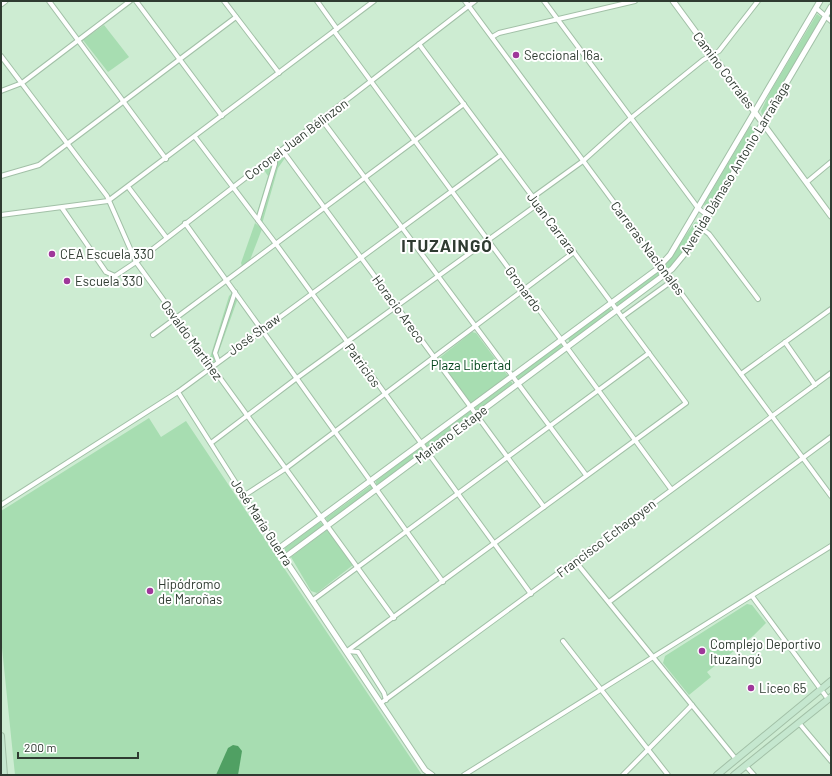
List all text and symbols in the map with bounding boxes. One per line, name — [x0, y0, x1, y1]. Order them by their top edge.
street label: Camino Corrales — [690, 28, 758, 112]
place label: Seccional 16a. — [524, 47, 603, 63]
marker: Seccional 16a. — [511, 50, 521, 60]
street label: Avenida Dámaso Antonio Larrañaga — [677, 79, 793, 257]
street label: Coronel Juan Bélinzon — [241, 95, 351, 183]
street label: Juan Carrara — [524, 189, 580, 257]
street label: Carreras Nacionales — [608, 198, 688, 298]
district label: ITUZAINGÓ — [401, 235, 493, 255]
place label: CEA Escuela 330 — [60, 246, 154, 262]
marker: CEA Escuela 330 — [47, 249, 57, 259]
street label: Gronardo — [502, 263, 546, 315]
street label: Horacio Areco — [369, 272, 429, 346]
place label: Escuela 330 — [75, 273, 143, 289]
marker: Escuela 330 — [62, 276, 72, 286]
street label: Osvaldo Martínez — [158, 297, 226, 383]
street label: José Shaw — [225, 310, 283, 358]
street label: Patricios — [342, 340, 384, 390]
park label: Plaza Libertad — [431, 357, 511, 373]
street label: Mariano Estape — [412, 401, 490, 466]
street label: José María Guerra — [228, 475, 296, 569]
street label: Francisco Echagoyen — [553, 496, 659, 580]
place label: Hipódromo de Maroñas — [158, 576, 222, 607]
marker: Hipódromo de Maroñas — [145, 586, 155, 596]
place label: Complejo Deportivo Ituzaingó — [710, 636, 821, 667]
marker: Complejo Deportivo Ituzaingó — [697, 646, 707, 656]
place label: Liceo 65 — [759, 680, 807, 696]
marker: Liceo 65 — [746, 683, 756, 693]
scale bar — [18, 734, 138, 760]
text: 200 m — [24, 740, 56, 754]

